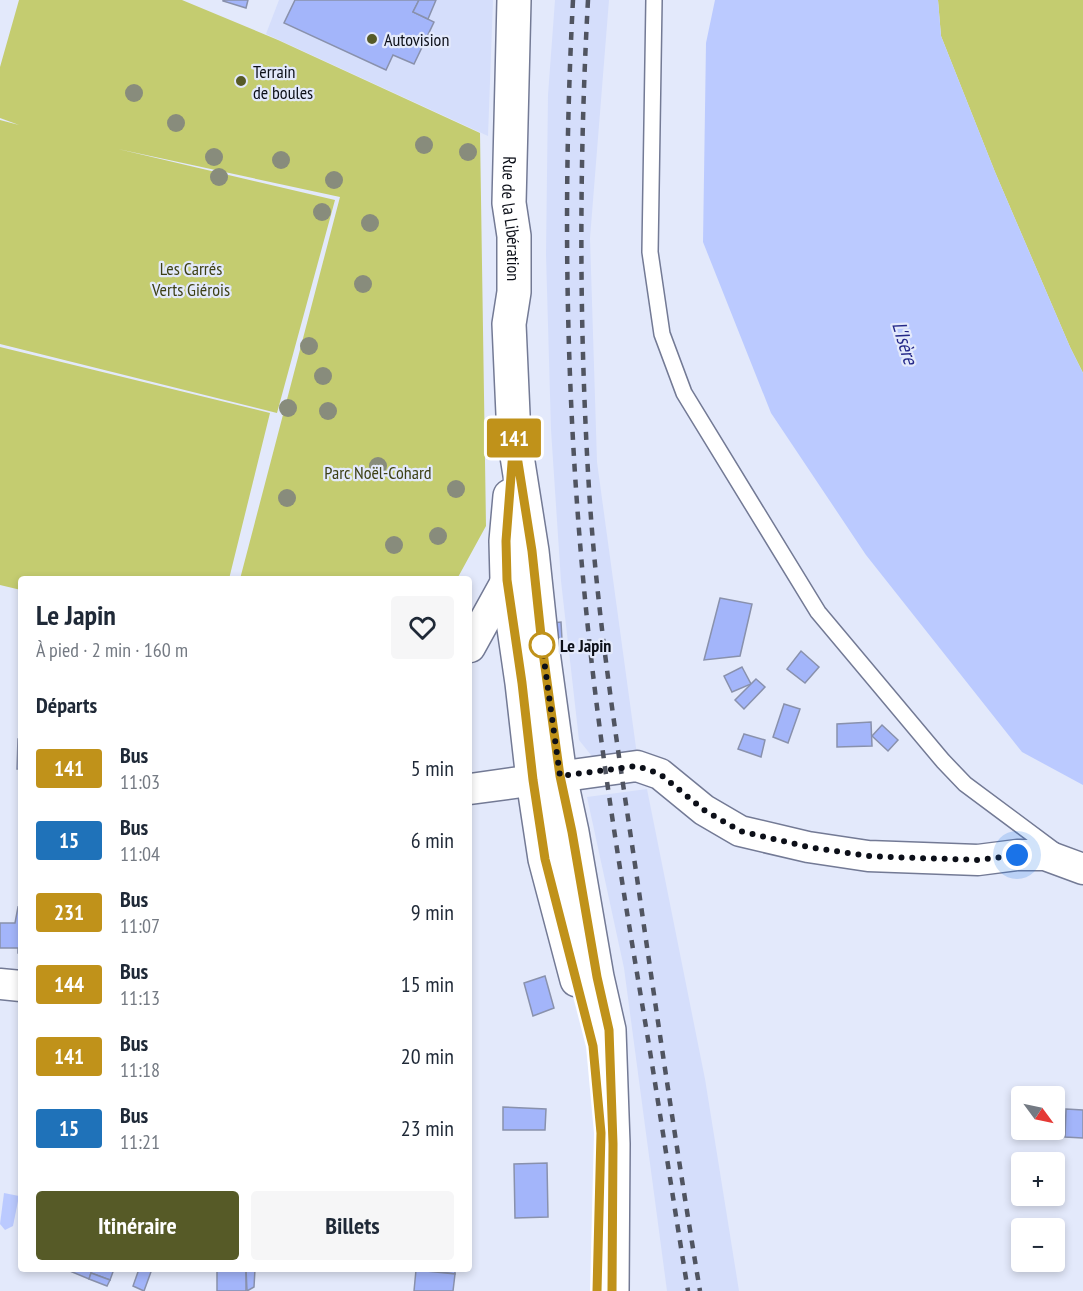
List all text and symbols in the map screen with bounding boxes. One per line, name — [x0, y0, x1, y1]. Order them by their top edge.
place label: Autovision — [384, 28, 449, 51]
marker: Autovision — [365, 32, 379, 46]
place label: Terrain de boules — [253, 60, 313, 104]
marker: Terrain de boules — [234, 74, 248, 88]
street label: Rue de la Libération — [498, 156, 526, 281]
park label: Les Carrés Verts Giérois — [151, 257, 230, 301]
water label: L'Isère — [886, 318, 924, 369]
line badge: 141 — [480, 418, 548, 458]
text: 141 — [499, 425, 529, 452]
park label: Parc Noël-Cohard — [324, 461, 432, 484]
text: Le Japin — [36, 596, 116, 633]
button: heart — [391, 596, 454, 659]
marker: Le Japin — [529, 632, 555, 658]
place label: Le Japin — [560, 634, 611, 657]
text: À pied · 2 min · 160 m — [36, 637, 188, 663]
text: Départs — [36, 691, 97, 719]
text: Bus — [120, 741, 148, 769]
text: 5 min — [411, 754, 454, 782]
text: 141 — [54, 755, 84, 782]
text: 11:03 — [120, 769, 160, 795]
text: Bus — [120, 813, 148, 841]
text: 6 min — [411, 826, 454, 854]
text: 15 — [59, 827, 79, 854]
your location — [1002, 840, 1032, 870]
text: 11:04 — [120, 841, 160, 867]
text: Bus — [120, 885, 148, 913]
text: 9 min — [411, 898, 454, 926]
text: 231 — [54, 899, 84, 926]
text: 11:07 — [120, 913, 160, 939]
text: Bus — [120, 957, 148, 985]
text: 15 min — [401, 970, 454, 998]
text: 144 — [54, 971, 84, 998]
text: 11:13 — [120, 985, 160, 1011]
text: Bus — [120, 1029, 148, 1057]
text: 20 min — [401, 1042, 454, 1070]
text: 141 — [54, 1043, 84, 1070]
text: 11:18 — [120, 1057, 160, 1083]
north arrow — [1011, 1086, 1065, 1140]
map controls — [1011, 1086, 1065, 1272]
text: Bus — [120, 1101, 148, 1129]
text: 23 min — [401, 1114, 454, 1142]
text: 15 — [59, 1115, 79, 1142]
text: 11:21 — [120, 1129, 160, 1155]
button: + — [1011, 1152, 1065, 1206]
button: Itinéraire — [36, 1191, 239, 1260]
button: Billets — [251, 1191, 454, 1260]
button: − — [1011, 1218, 1065, 1272]

